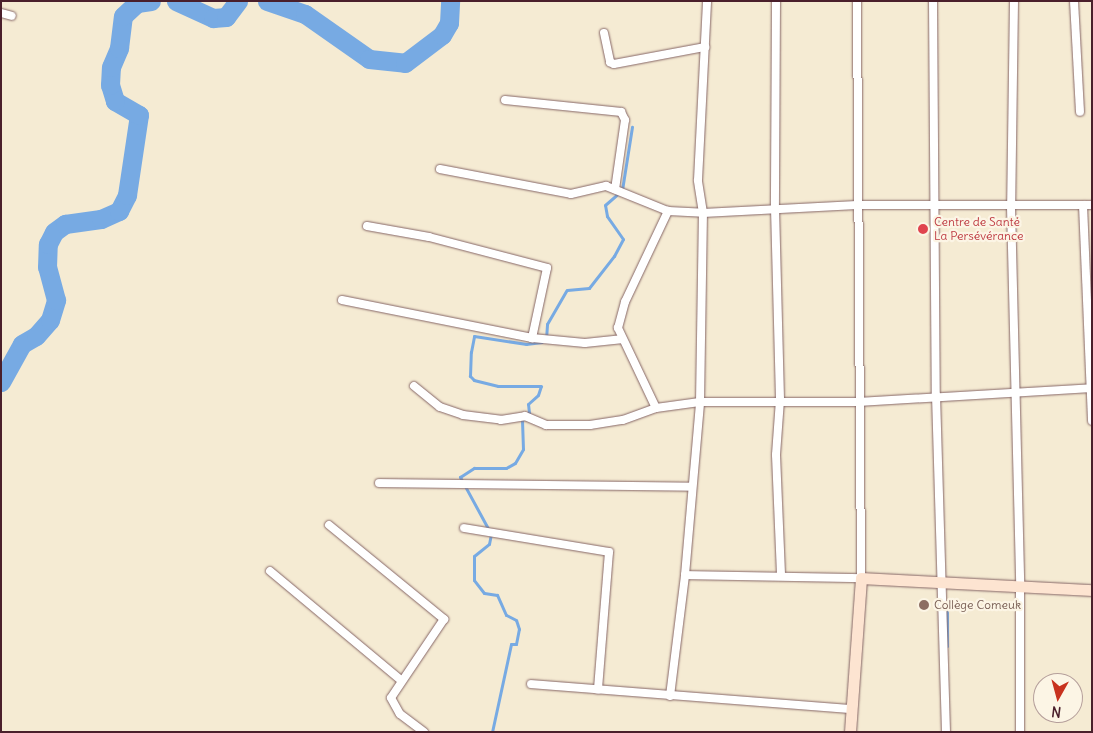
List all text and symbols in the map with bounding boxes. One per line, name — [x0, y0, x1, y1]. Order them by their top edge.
place label: Centre de Santé La Persévérance — [934, 215, 1023, 243]
marker: Centre de Santé La Persévérance — [916, 222, 930, 236]
place label: Collège Comeuk — [934, 598, 1021, 612]
marker: Collège Comeuk — [918, 599, 930, 611]
north arrow — [1033, 673, 1083, 723]
text: N — [1050, 702, 1062, 721]

